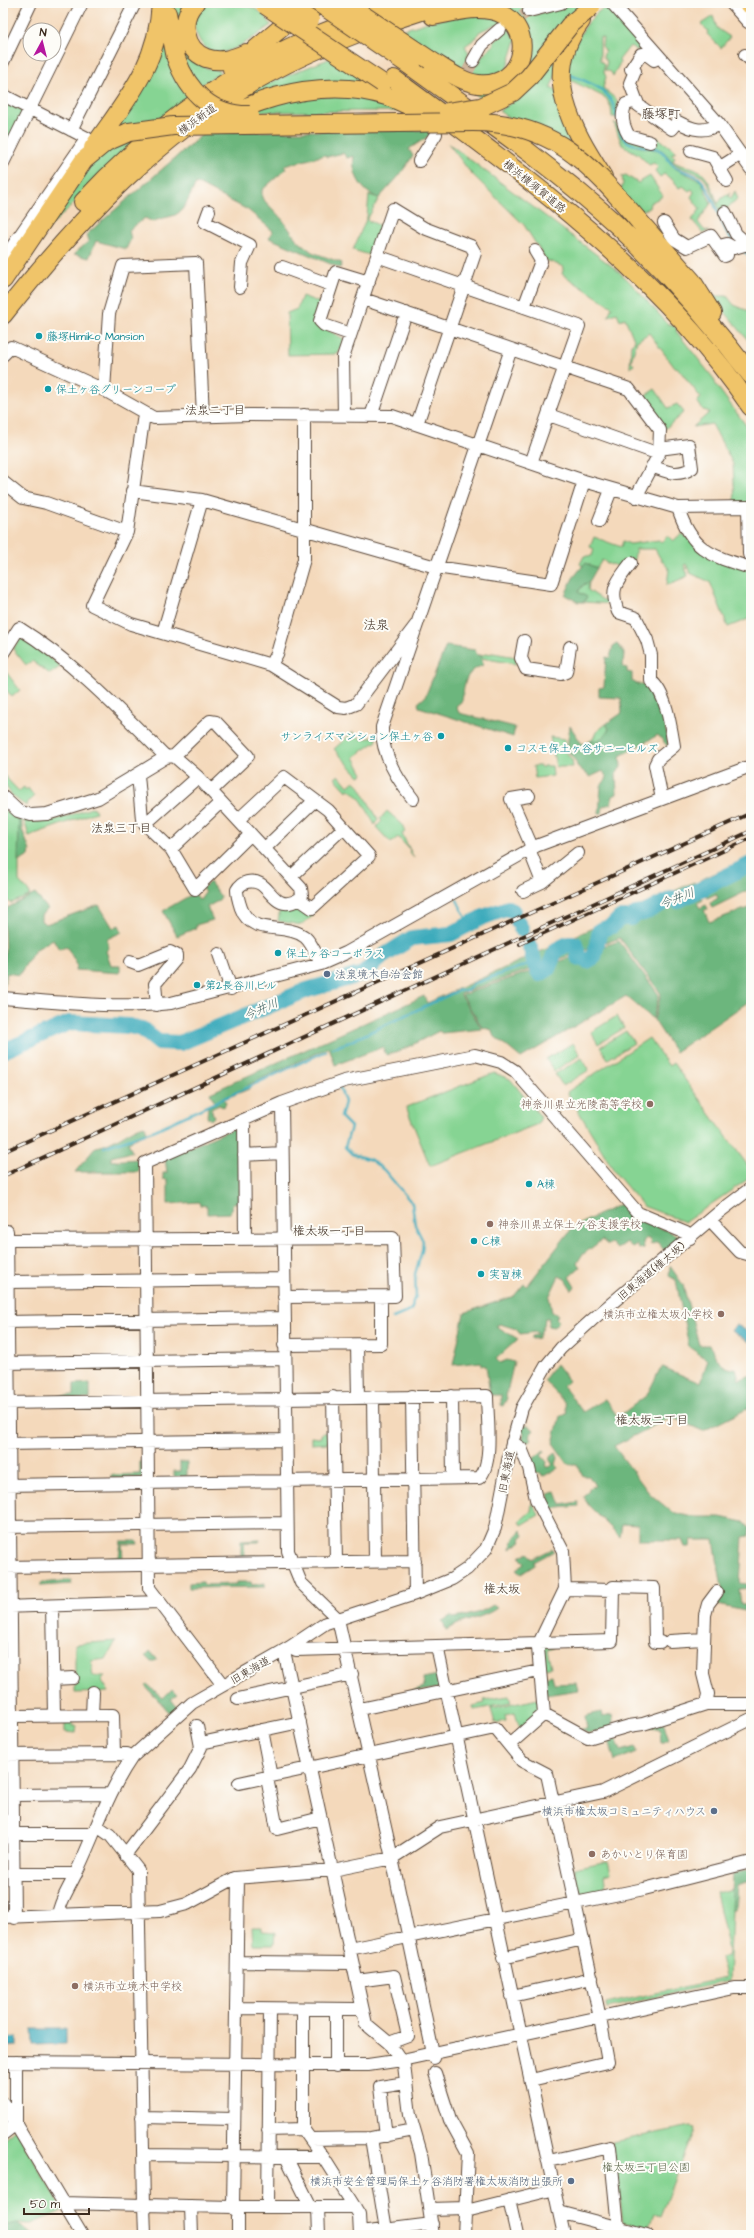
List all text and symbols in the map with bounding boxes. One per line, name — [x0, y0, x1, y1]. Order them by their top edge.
north arrow — [22, 22, 62, 62]
text: N — [39, 25, 48, 40]
street label: 横浜新道 — [175, 100, 220, 138]
district label: 藤塚町 — [641, 105, 681, 123]
street label: 横浜横須賀道路 — [500, 156, 569, 216]
place label: 藤塚Himiko Mansion — [47, 329, 144, 344]
marker: 藤塚Himiko Mansion — [34, 331, 44, 341]
place label: 保土ヶ谷グリーンコープ — [56, 382, 176, 397]
marker: 保土ヶ谷グリーンコープ — [43, 384, 53, 394]
district label: 法泉二丁目 — [185, 402, 245, 419]
district label: 法泉 — [363, 616, 389, 634]
place label: サンライズマンション保土ヶ谷 — [280, 729, 433, 744]
marker: サンライズマンション保土ヶ谷 — [436, 731, 446, 741]
place label: コスモ保土ヶ谷サニーヒルズ — [516, 741, 658, 756]
marker: コスモ保土ヶ谷サニーヒルズ — [503, 743, 513, 753]
district label: 法泉三丁目 — [91, 820, 151, 837]
water label: 今井川 — [657, 884, 697, 913]
place label: 保土ヶ谷コーポラス — [286, 946, 385, 961]
marker: 保土ヶ谷コーポラス — [273, 948, 283, 958]
place label: 法泉境木自治会館 — [335, 967, 423, 982]
marker: 法泉境木自治会館 — [322, 969, 332, 979]
place label: 第2長谷川ビル — [205, 978, 277, 993]
marker: 第2長谷川ビル — [192, 980, 202, 990]
water label: 今井川 — [241, 995, 281, 1024]
place label: 神奈川県立光陵高等学校 — [521, 1097, 642, 1112]
marker: 神奈川県立光陵高等学校 — [645, 1099, 655, 1109]
place label: A棟 — [537, 1177, 555, 1192]
marker: A棟 — [524, 1179, 534, 1189]
place label: 神奈川県立保土ケ谷支援学校 — [498, 1217, 641, 1232]
marker: 神奈川県立保土ケ谷支援学校 — [485, 1219, 495, 1229]
district label: 権太坂一丁目 — [293, 1223, 365, 1240]
place label: C棟 — [482, 1234, 501, 1249]
marker: C棟 — [469, 1236, 479, 1246]
street label: 旧東海道(権太坂) — [614, 1239, 688, 1304]
place label: 実習棟 — [489, 1267, 522, 1282]
marker: 実習棟 — [476, 1269, 486, 1279]
place label: 横浜市立権太坂小学校 — [603, 1307, 713, 1322]
marker: 横浜市立権太坂小学校 — [716, 1309, 726, 1319]
district label: 権太坂二丁目 — [616, 1412, 688, 1429]
street label: 旧東海道 — [495, 1449, 518, 1495]
district label: 権太坂 — [484, 1581, 520, 1598]
street label: 旧東海道 — [227, 1653, 273, 1688]
place label: 横浜市権太坂コミュニティハウス — [542, 1804, 706, 1819]
marker: 横浜市権太坂コミュニティハウス — [709, 1806, 719, 1816]
place label: あかいとり保育園 — [600, 1847, 688, 1862]
marker: あかいとり保育園 — [587, 1849, 597, 1859]
place label: 横浜市立境木中学校 — [83, 1979, 182, 1994]
marker: 横浜市立境木中学校 — [70, 1981, 80, 1991]
park label: 権太坂三丁目公園 — [602, 2160, 690, 2175]
place label: 横浜市安全管理局保土ヶ谷消防署権太坂消防出張所 — [310, 2174, 563, 2189]
marker: 横浜市安全管理局保土ヶ谷消防署権太坂消防出張所 — [566, 2176, 576, 2186]
scale bar — [24, 2190, 89, 2216]
text: 50 m — [30, 2196, 61, 2213]

